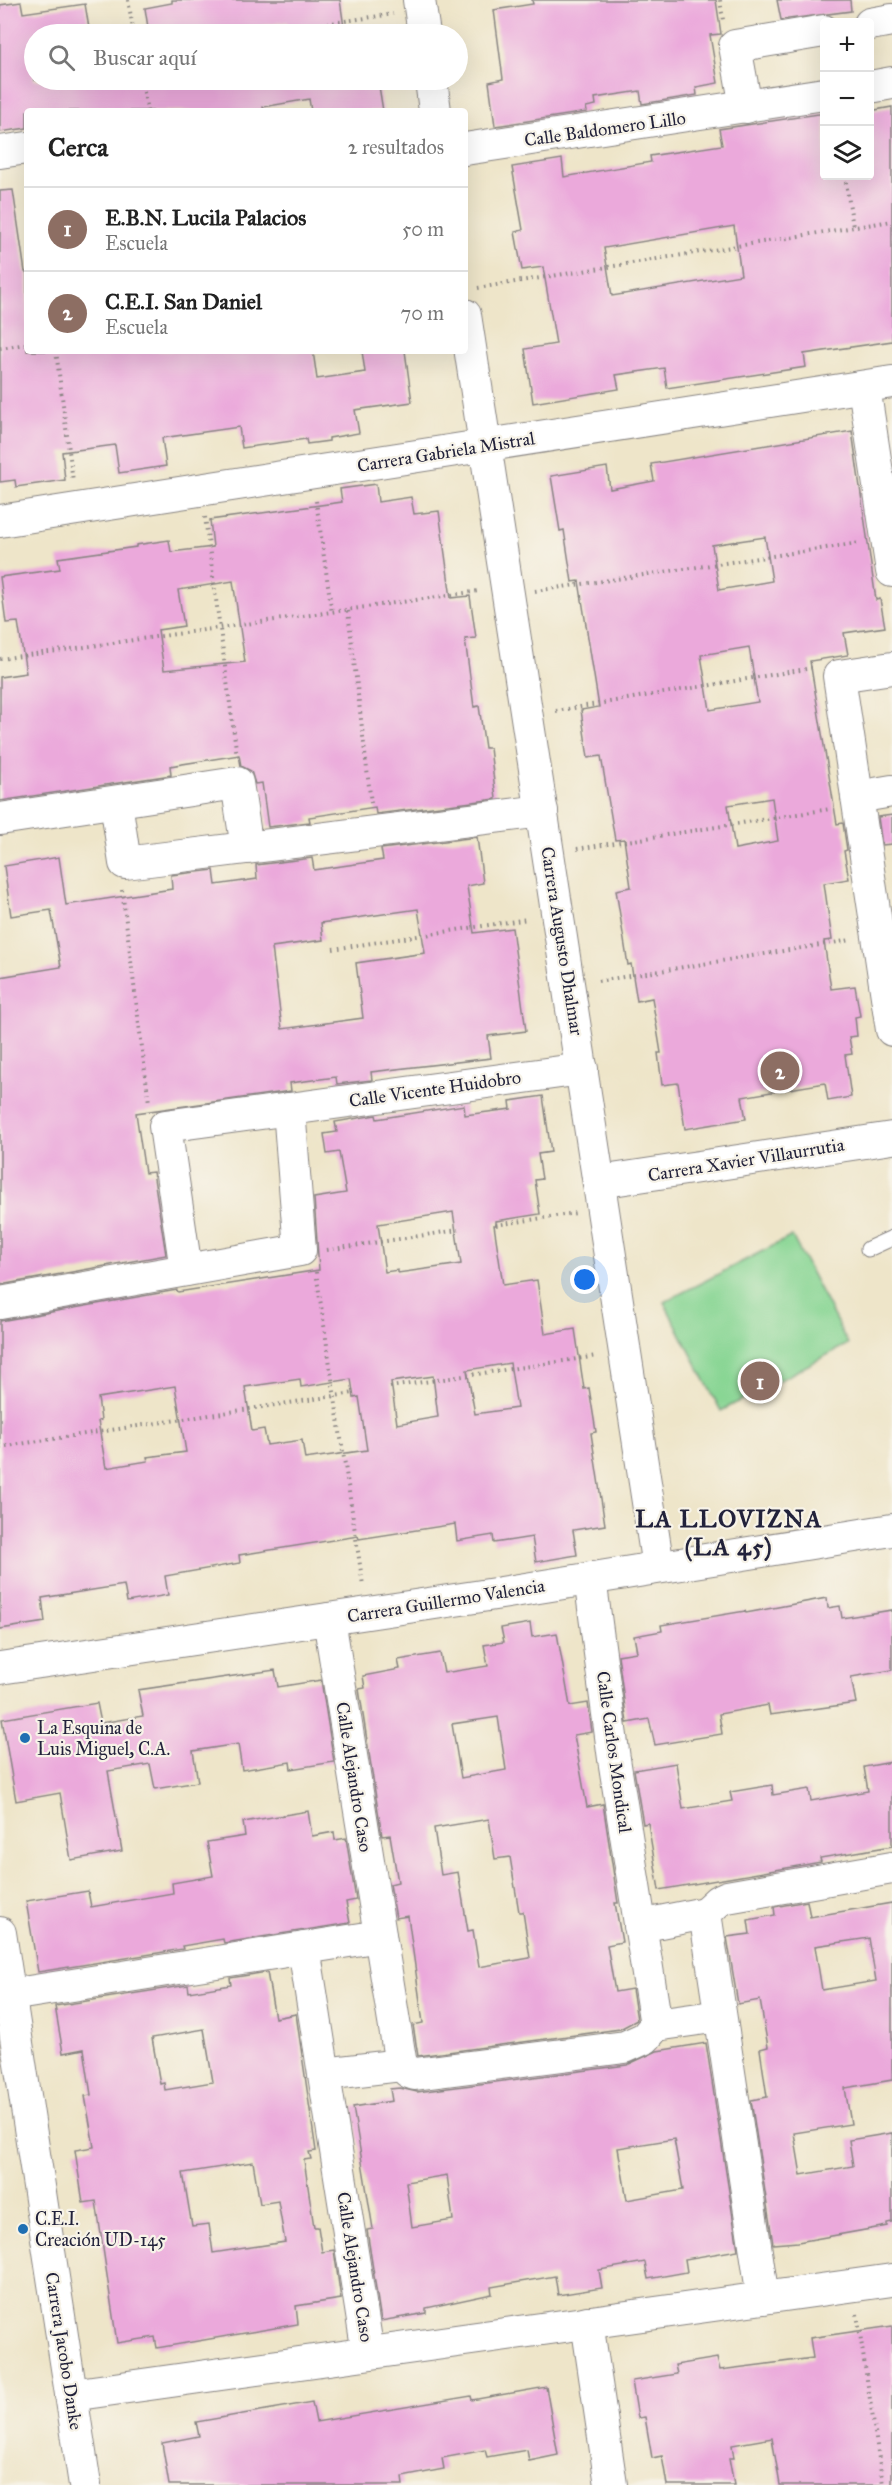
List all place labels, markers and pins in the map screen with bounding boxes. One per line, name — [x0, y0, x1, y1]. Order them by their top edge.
pin: 2 — [760, 1048, 800, 1094]
pin: 1 — [740, 1358, 780, 1404]
place label: La Esquina de Luis Miguel, C.A. — [37, 1717, 170, 1761]
marker: La Esquina de Luis Miguel, C.A. — [18, 1731, 32, 1745]
place label: C.E.I. Creación UD-145 — [35, 2208, 166, 2251]
marker: C.E.I. Creación UD-145 — [16, 2222, 30, 2236]

